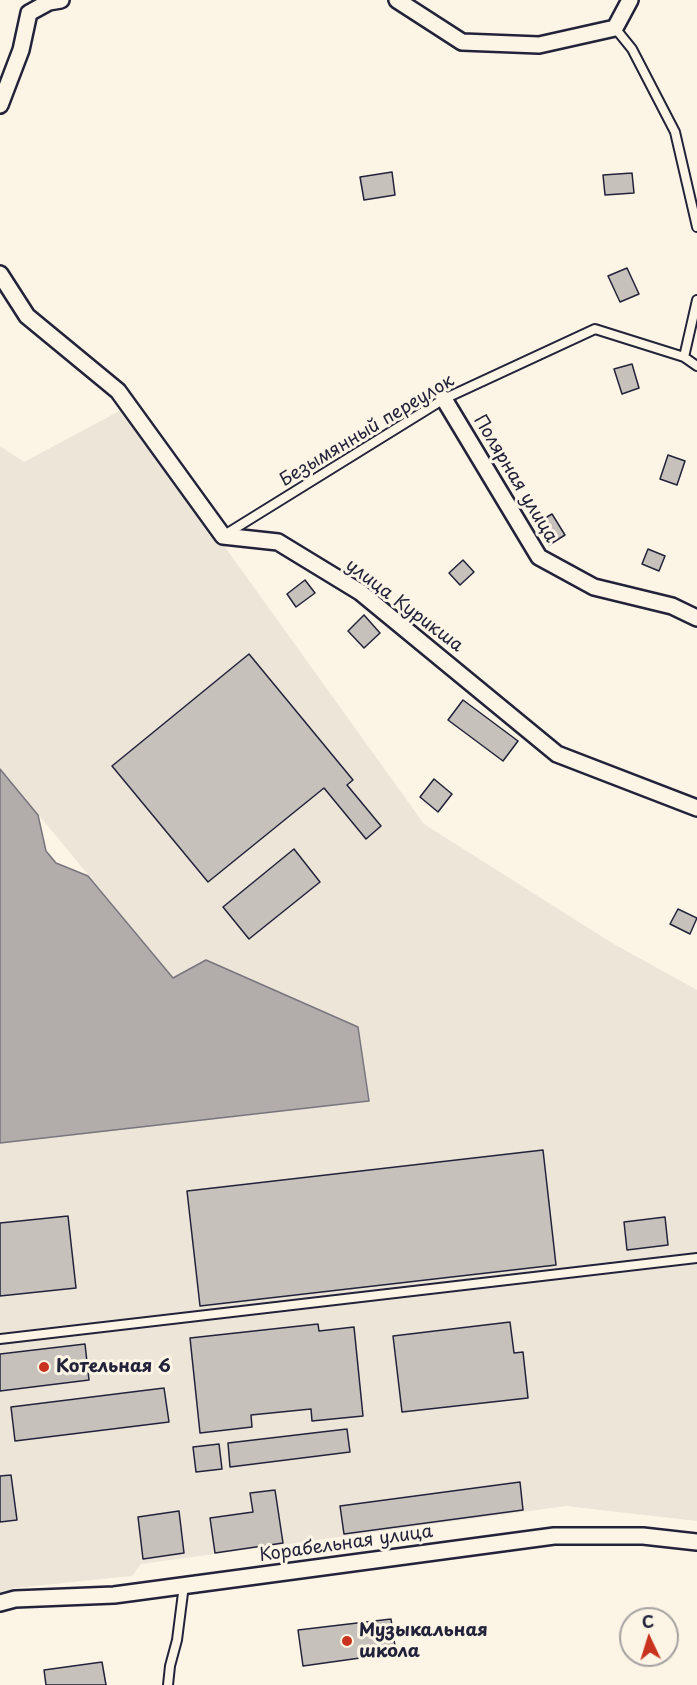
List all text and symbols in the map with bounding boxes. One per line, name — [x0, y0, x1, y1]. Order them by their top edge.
street label: Безымянный переулок — [276, 370, 458, 492]
street label: Полярная улица — [469, 411, 561, 547]
street label: улица Курикша — [341, 555, 467, 657]
place label: Котельная 6 — [56, 1356, 171, 1378]
marker: Котельная 6 — [37, 1360, 51, 1374]
street label: Корабельная улица — [258, 1521, 434, 1567]
north arrow — [619, 1607, 679, 1667]
text: С — [641, 1609, 655, 1633]
place label: Музыкальная школа — [359, 1620, 488, 1662]
marker: Музыкальная школа — [340, 1634, 354, 1648]

